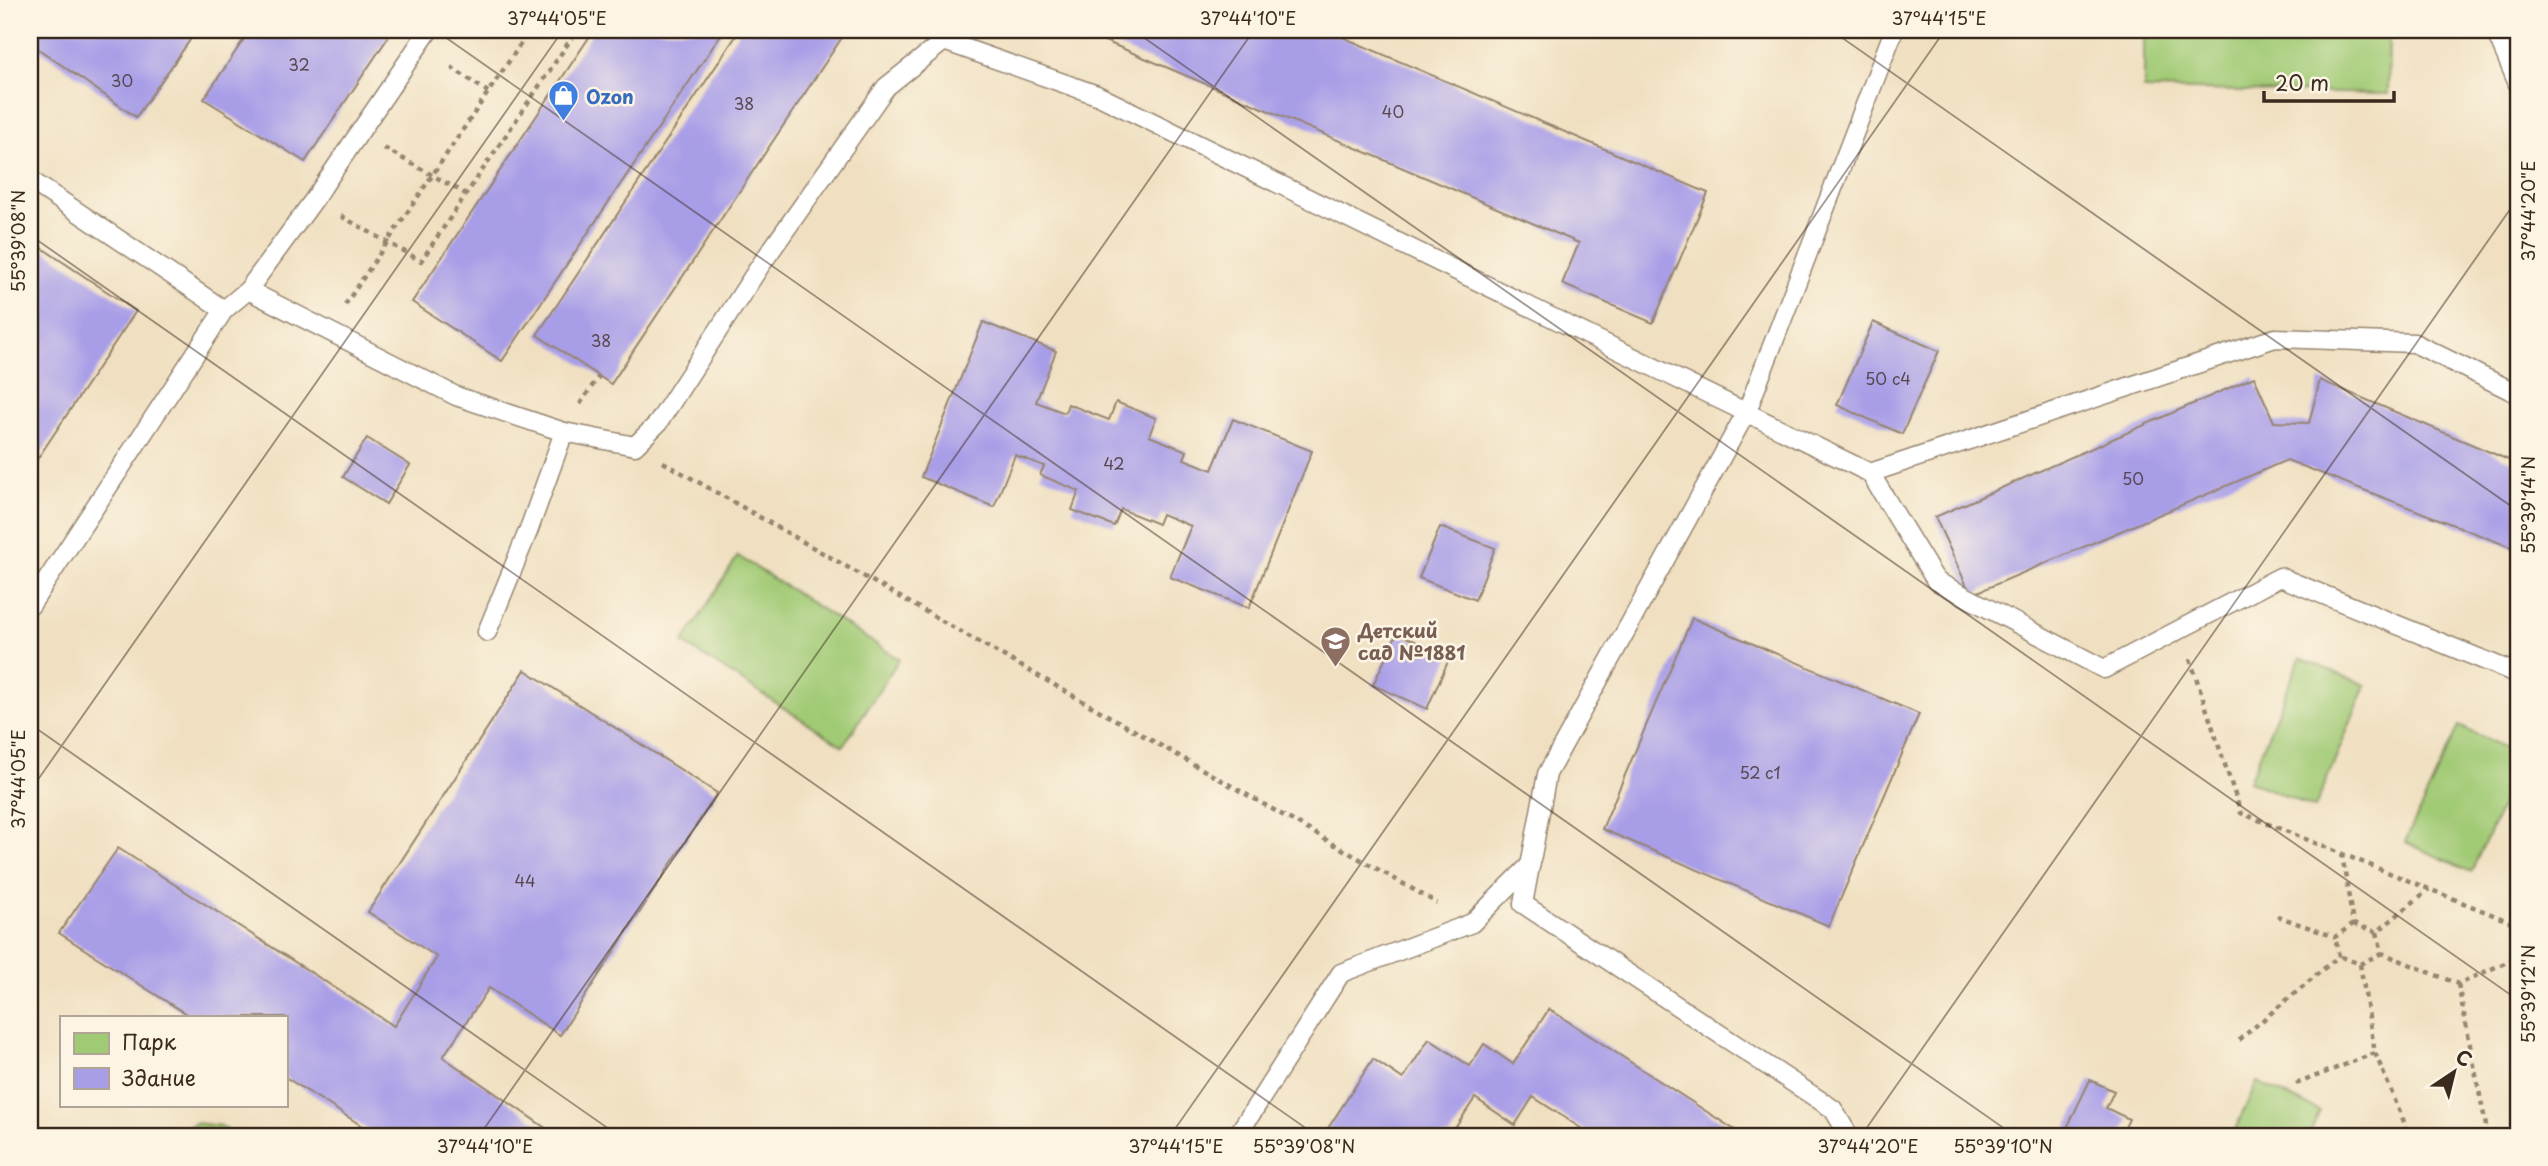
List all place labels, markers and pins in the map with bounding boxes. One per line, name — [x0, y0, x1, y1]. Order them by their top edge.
shop icon: Ozon — [546, 79, 580, 123]
place label: Ozon — [586, 82, 634, 110]
place label: Детский сад №1881 — [1357, 616, 1465, 666]
school or university icon: Детский сад №1881 — [1318, 624, 1352, 668]

